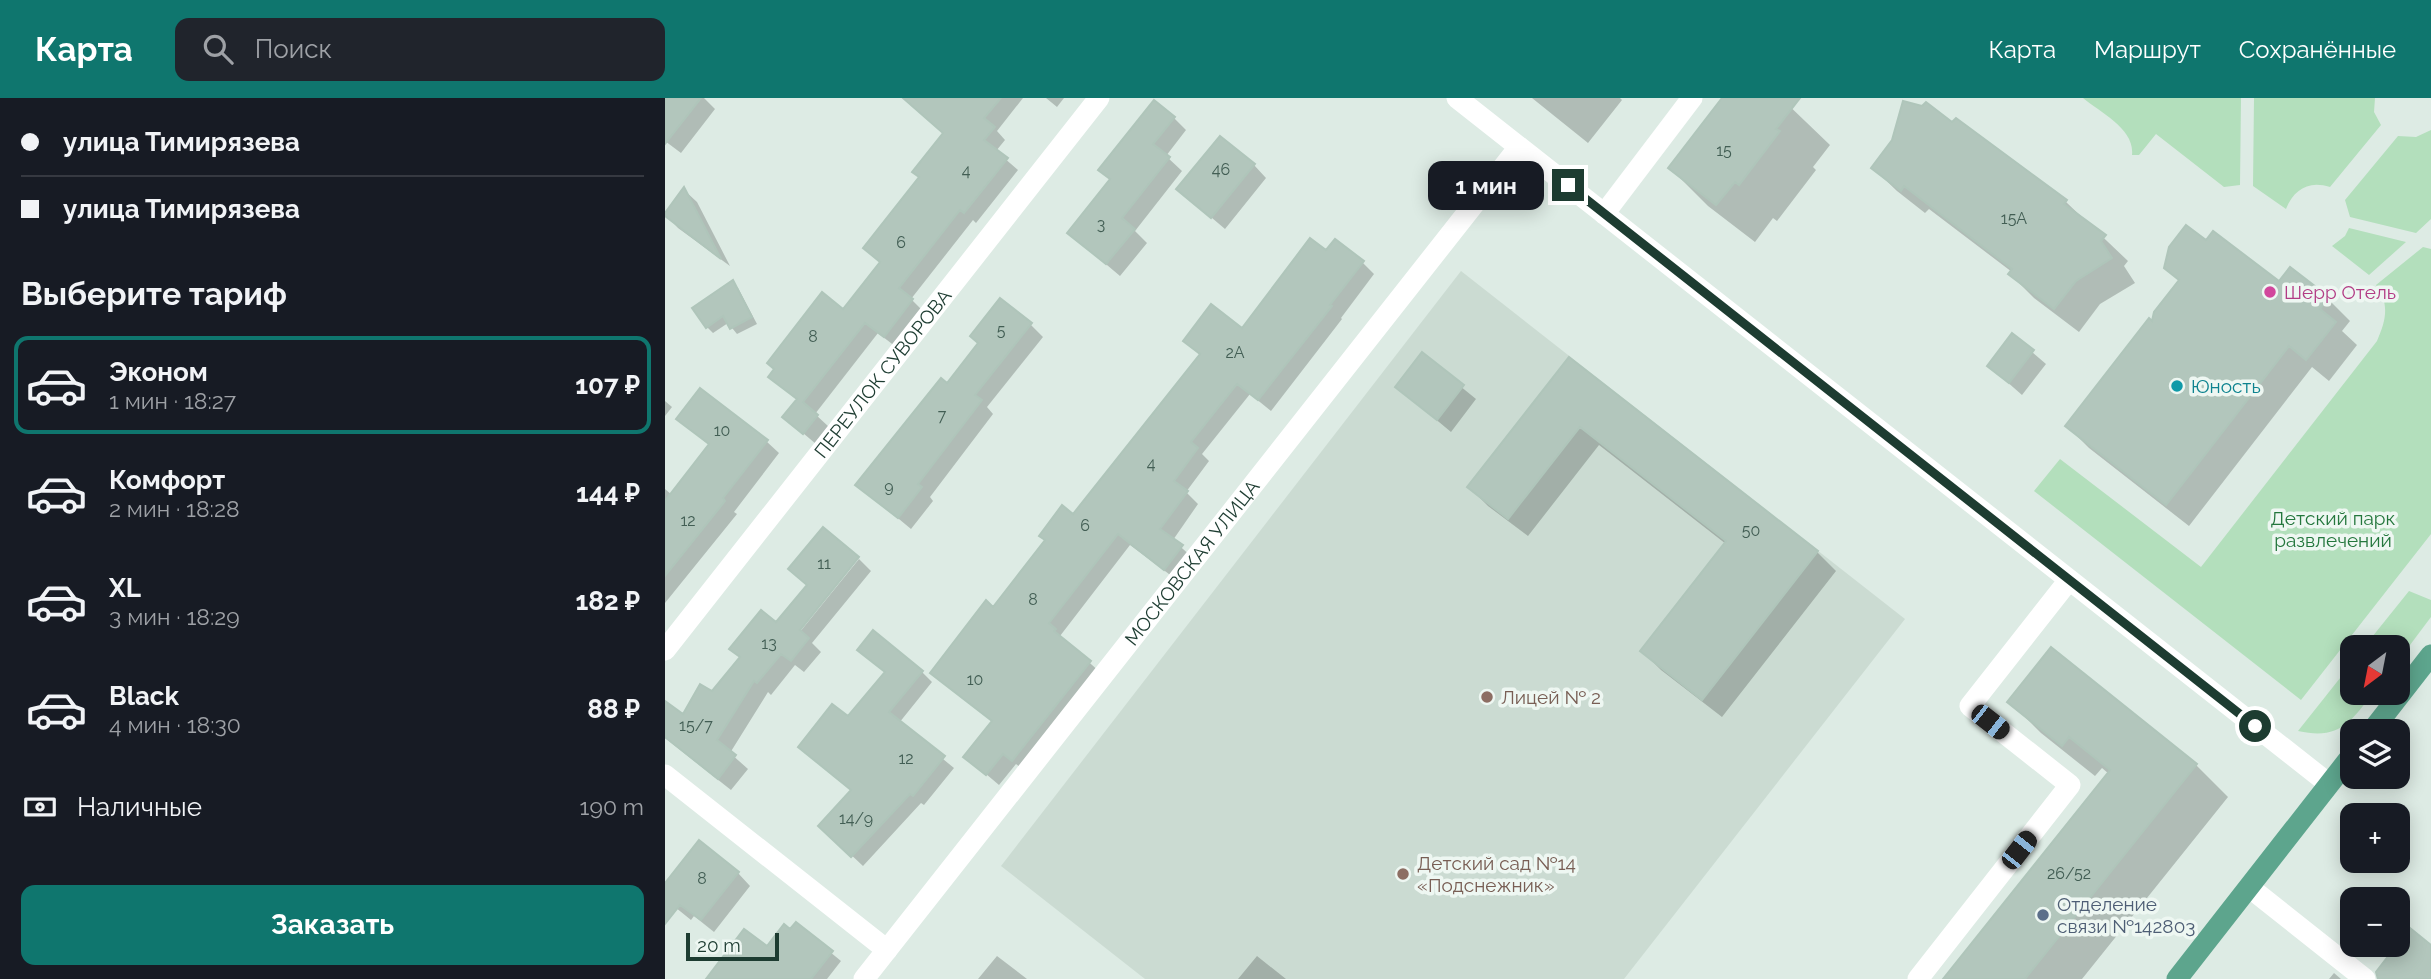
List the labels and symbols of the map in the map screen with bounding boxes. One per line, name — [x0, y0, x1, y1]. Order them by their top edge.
house number: 15 — [1716, 141, 1732, 160]
house number: 46 — [1212, 160, 1230, 179]
callout: 1 мин — [1428, 160, 1543, 210]
house number: 4 — [962, 161, 971, 180]
route end — [1552, 169, 1584, 201]
house number: 15А — [2001, 209, 2027, 228]
house number: 3 — [1097, 215, 1105, 234]
house number: 6 — [896, 233, 906, 252]
place label: Шерр Отель — [2284, 281, 2396, 303]
marker: Шерр Отель — [2262, 284, 2278, 300]
street label: ПЕРЕУЛОК СУВОРОВА — [810, 285, 956, 462]
house number: 5 — [997, 321, 1006, 340]
house number: 8 — [808, 327, 818, 346]
house number: 2А — [1225, 343, 1245, 362]
place label: Юность — [2191, 375, 2261, 397]
marker: Юность — [2169, 378, 2185, 394]
house number: 7 — [938, 406, 947, 425]
house number: 10 — [714, 421, 730, 440]
house number: 4 — [1147, 454, 1156, 473]
street label: МОСКОВСКАЯ УЛИЦА — [1120, 476, 1264, 650]
house number: 9 — [884, 477, 894, 496]
park label: Детский парк развлечений — [2271, 507, 2396, 551]
house number: 12 — [680, 511, 696, 530]
house number: 6 — [1080, 516, 1090, 535]
house number: 50 — [1742, 521, 1760, 540]
house number: 11 — [817, 554, 831, 573]
house number: 8 — [1028, 590, 1038, 609]
house number: 13 — [761, 634, 777, 653]
north arrow — [2340, 635, 2410, 705]
house number: 10 — [967, 670, 983, 689]
place label: Лицей № 2 — [1501, 686, 1601, 708]
marker: Лицей № 2 — [1479, 689, 1495, 705]
car — [1967, 701, 2014, 743]
route start — [2239, 710, 2271, 742]
house number: 15/7 — [679, 716, 713, 735]
house number: 12 — [898, 749, 914, 768]
house number: 14/9 — [839, 809, 873, 828]
car — [1998, 827, 2041, 873]
place label: Детский сад №14 «Подснежник» — [1417, 852, 1576, 896]
house number: 26/52 — [2047, 864, 2091, 883]
marker: Детский сад №14 «Подснежник» — [1395, 866, 1411, 882]
house number: 8 — [697, 869, 707, 888]
place label: Отделение связи №142803 — [2057, 893, 2195, 937]
marker: Отделение связи №142803 — [2035, 907, 2051, 923]
scale bar — [686, 930, 779, 962]

